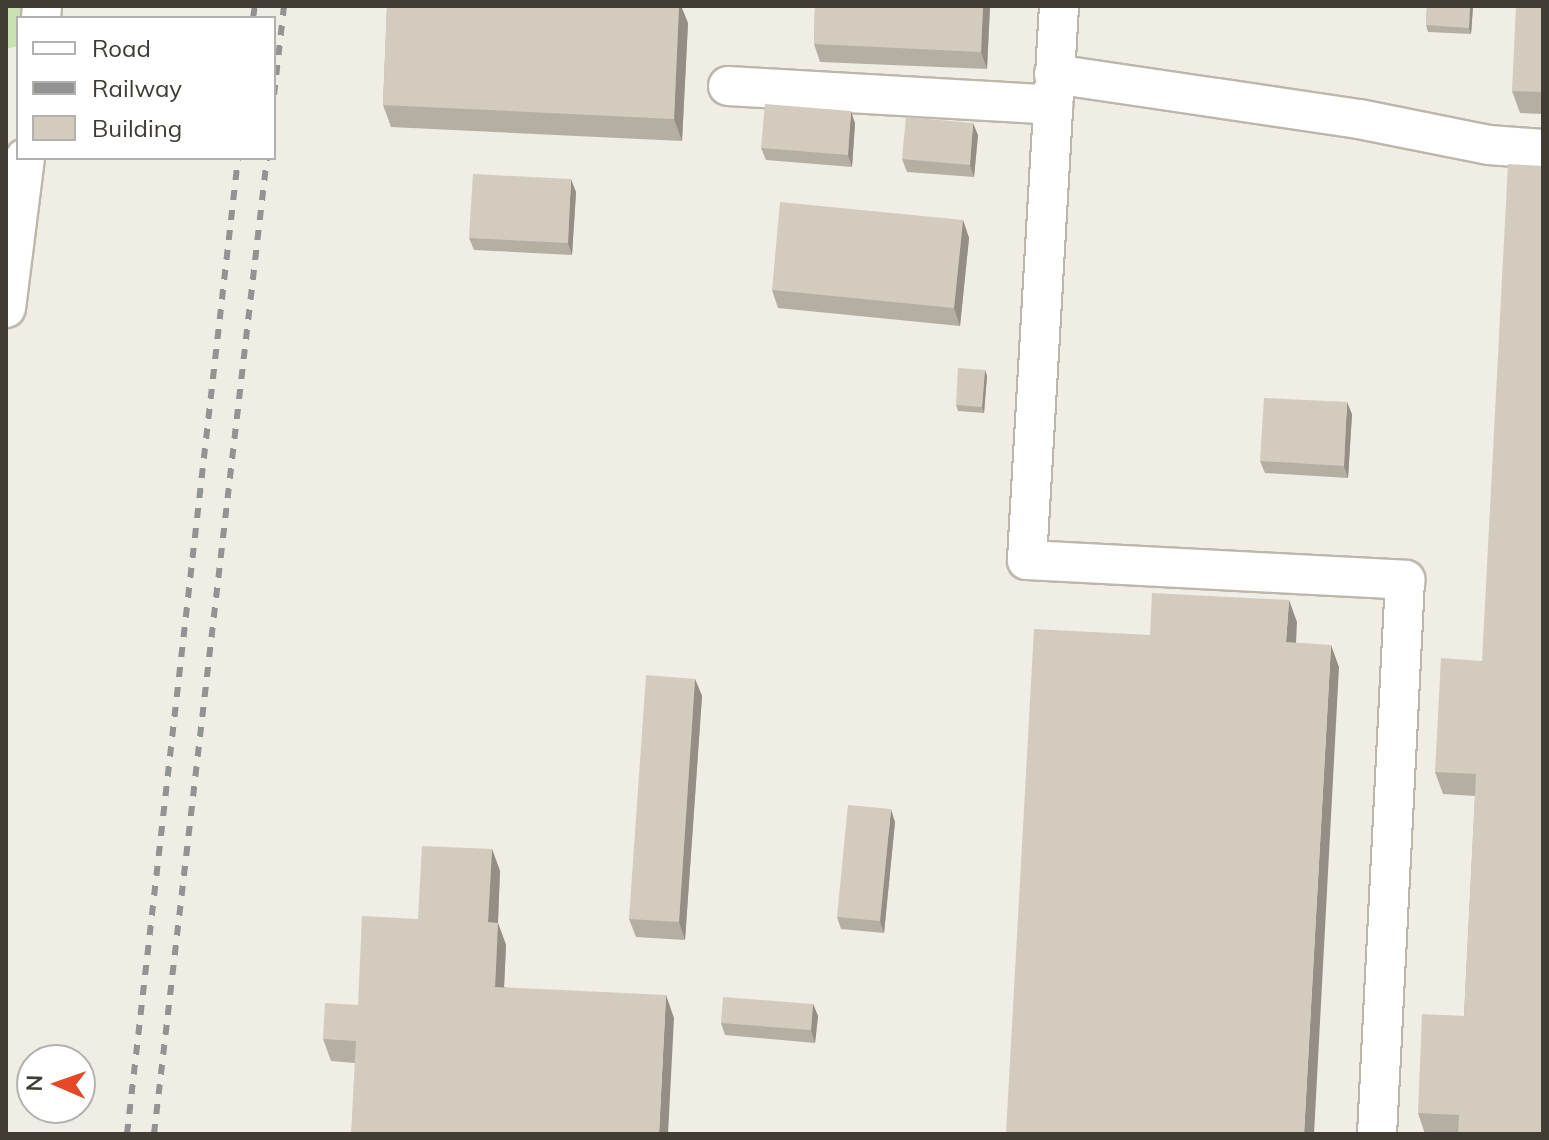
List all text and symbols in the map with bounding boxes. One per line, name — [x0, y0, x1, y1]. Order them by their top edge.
legend — [16, 16, 276, 160]
text: Road — [92, 33, 151, 63]
text: Railway — [92, 73, 182, 103]
text: Building — [92, 113, 182, 143]
north arrow — [16, 1044, 96, 1124]
text: N — [20, 1074, 48, 1092]

